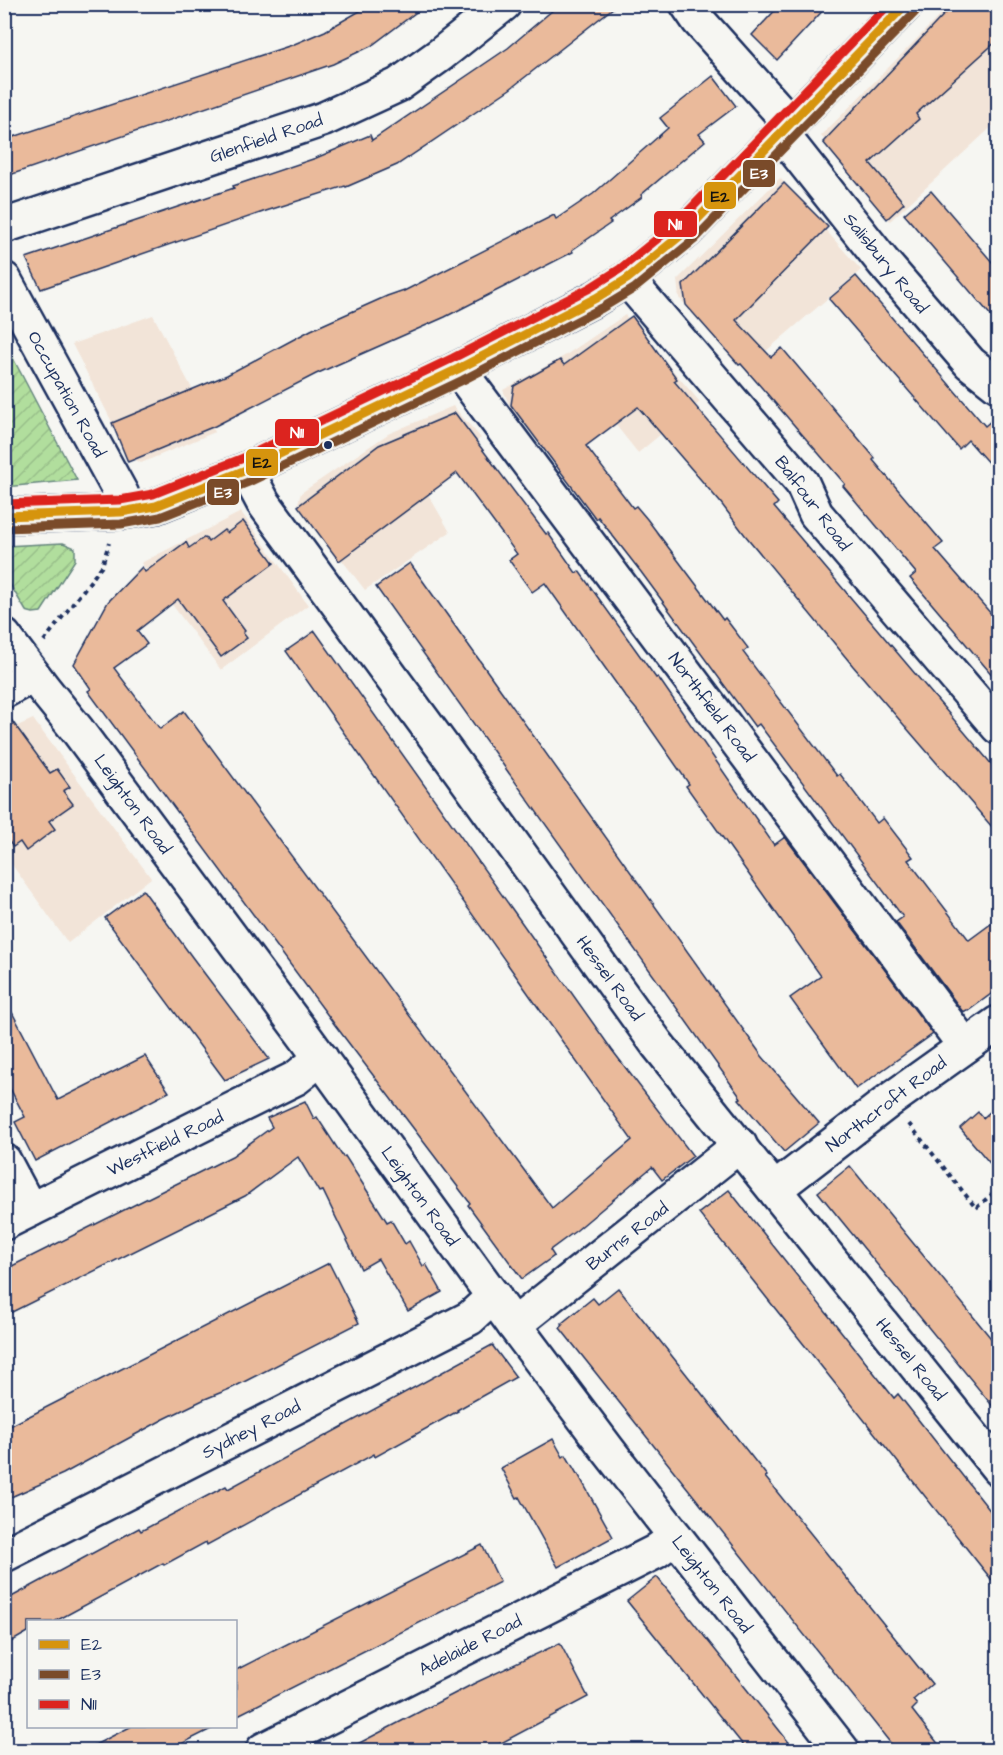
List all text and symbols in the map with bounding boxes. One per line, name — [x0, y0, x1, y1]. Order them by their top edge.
street label: Glenfield Road — [206, 107, 326, 169]
line badge: E3 — [742, 159, 776, 188]
text: E3 — [750, 163, 769, 185]
line badge: E2 — [703, 181, 737, 210]
text: E2 — [711, 186, 730, 208]
street label: Salisbury Road — [836, 208, 934, 320]
line badge: N11 — [653, 210, 698, 238]
text: N11 — [668, 214, 683, 236]
street label: Occupation Road — [21, 327, 112, 462]
line badge: N11 — [274, 418, 320, 447]
text: N11 — [290, 422, 305, 444]
unlabelled marker — [322, 439, 334, 451]
line badge: E2 — [245, 448, 279, 477]
street label: Balfour Road — [769, 451, 857, 556]
text: E2 — [253, 452, 272, 474]
line badge: E3 — [206, 478, 240, 506]
text: E3 — [214, 482, 233, 504]
street label: Northfield Road — [662, 647, 761, 767]
street label: Leighton Road — [87, 749, 177, 860]
street label: Hessel Road — [570, 931, 649, 1026]
street label: Northcroft Road — [821, 1051, 952, 1158]
street label: Westfield Road — [103, 1104, 228, 1182]
street label: Leighton Road — [374, 1141, 464, 1252]
street label: Burns Road — [581, 1196, 674, 1277]
street label: Hessel Road — [869, 1313, 952, 1406]
street label: Sydney Road — [198, 1394, 305, 1466]
street label: Leighton Road — [665, 1530, 758, 1639]
street label: Adelaide Road — [414, 1609, 526, 1682]
legend — [27, 1620, 237, 1728]
text: E2 — [81, 1632, 103, 1657]
text: E3 — [81, 1662, 101, 1687]
text: N11 — [81, 1692, 97, 1717]

